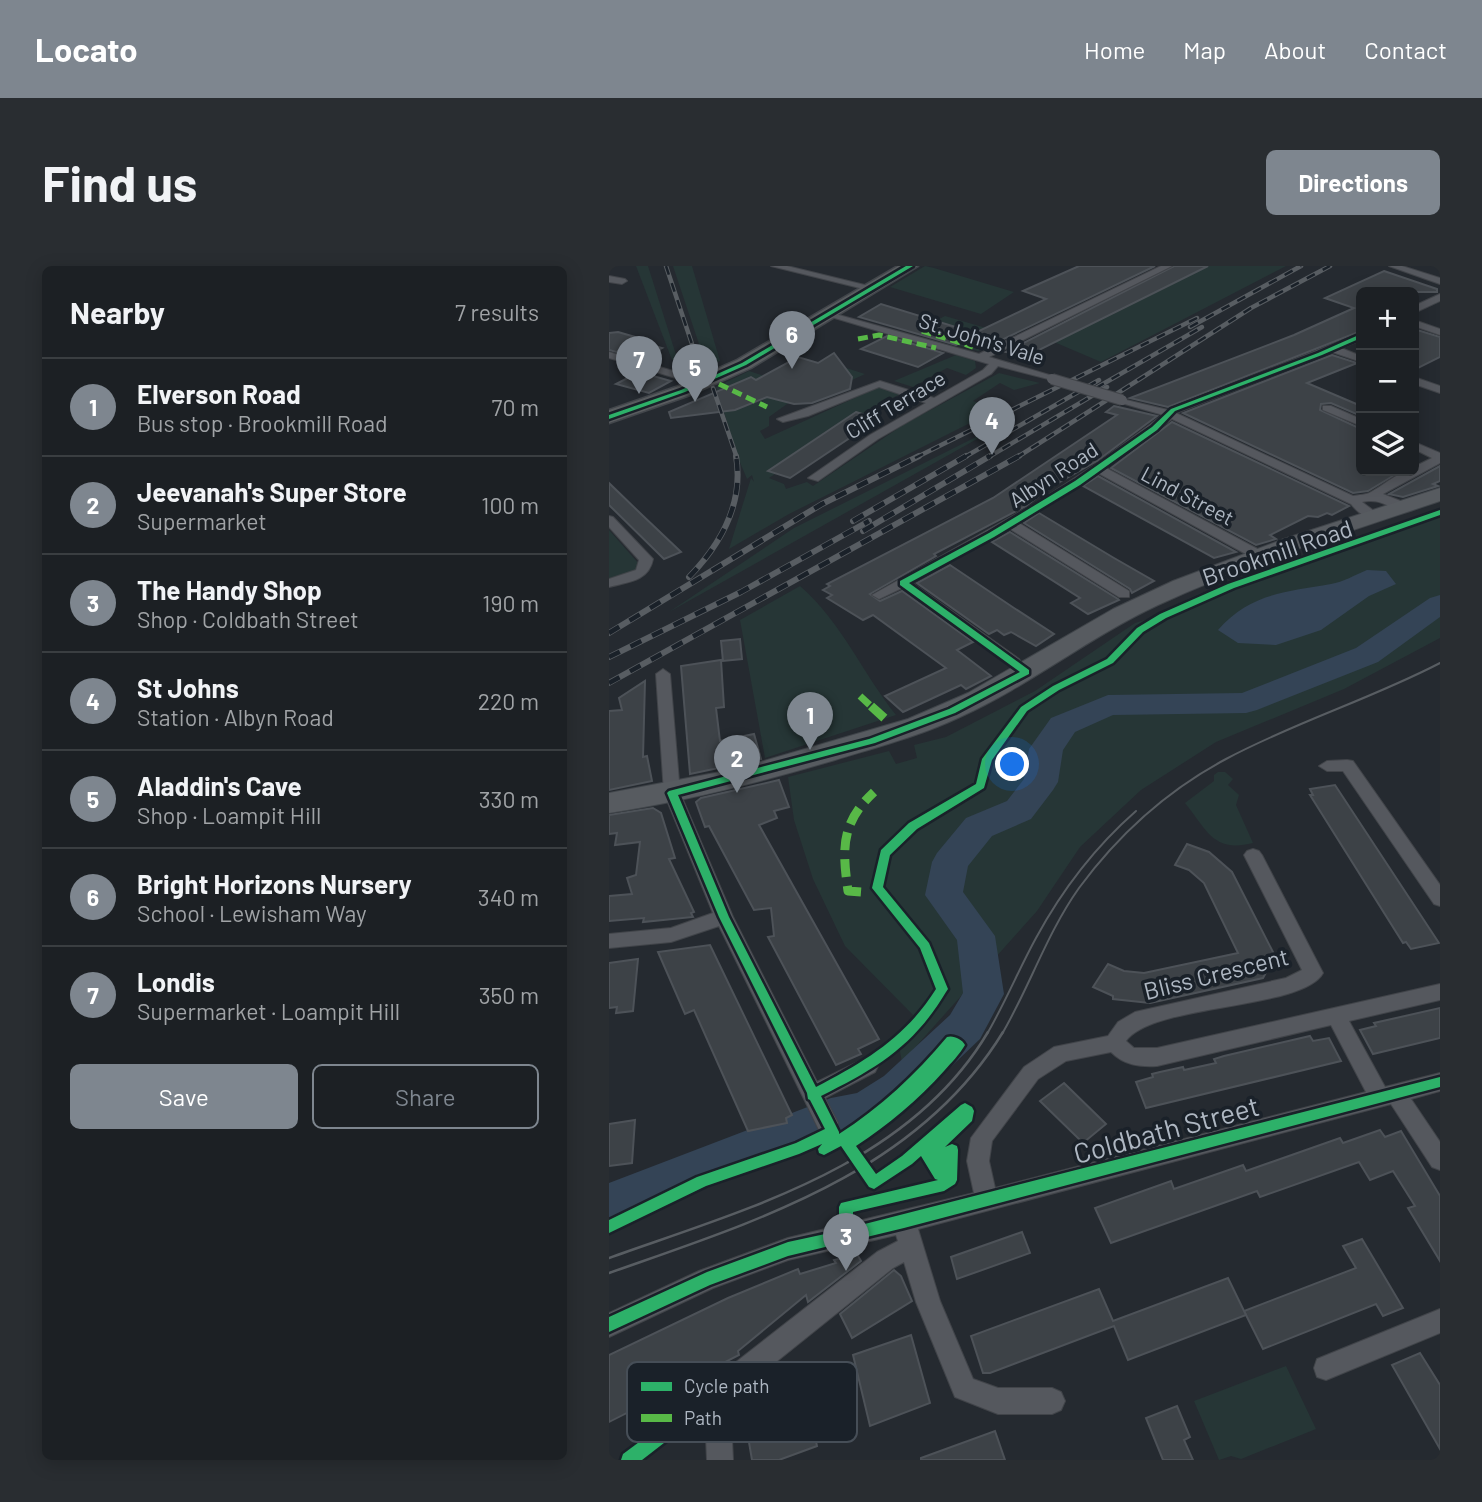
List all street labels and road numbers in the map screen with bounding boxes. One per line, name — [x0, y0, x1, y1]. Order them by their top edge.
street label: St. John's Vale — [916, 307, 1048, 369]
street label: Cliff Terrace — [841, 364, 949, 444]
street label: Albyn Road — [1004, 436, 1102, 512]
street label: Lind Street — [1137, 460, 1239, 530]
street label: Brookmill Road — [1198, 513, 1356, 591]
street label: Bliss Crescent — [1140, 941, 1292, 1005]
street label: Coldbath Street — [1069, 1088, 1263, 1170]

